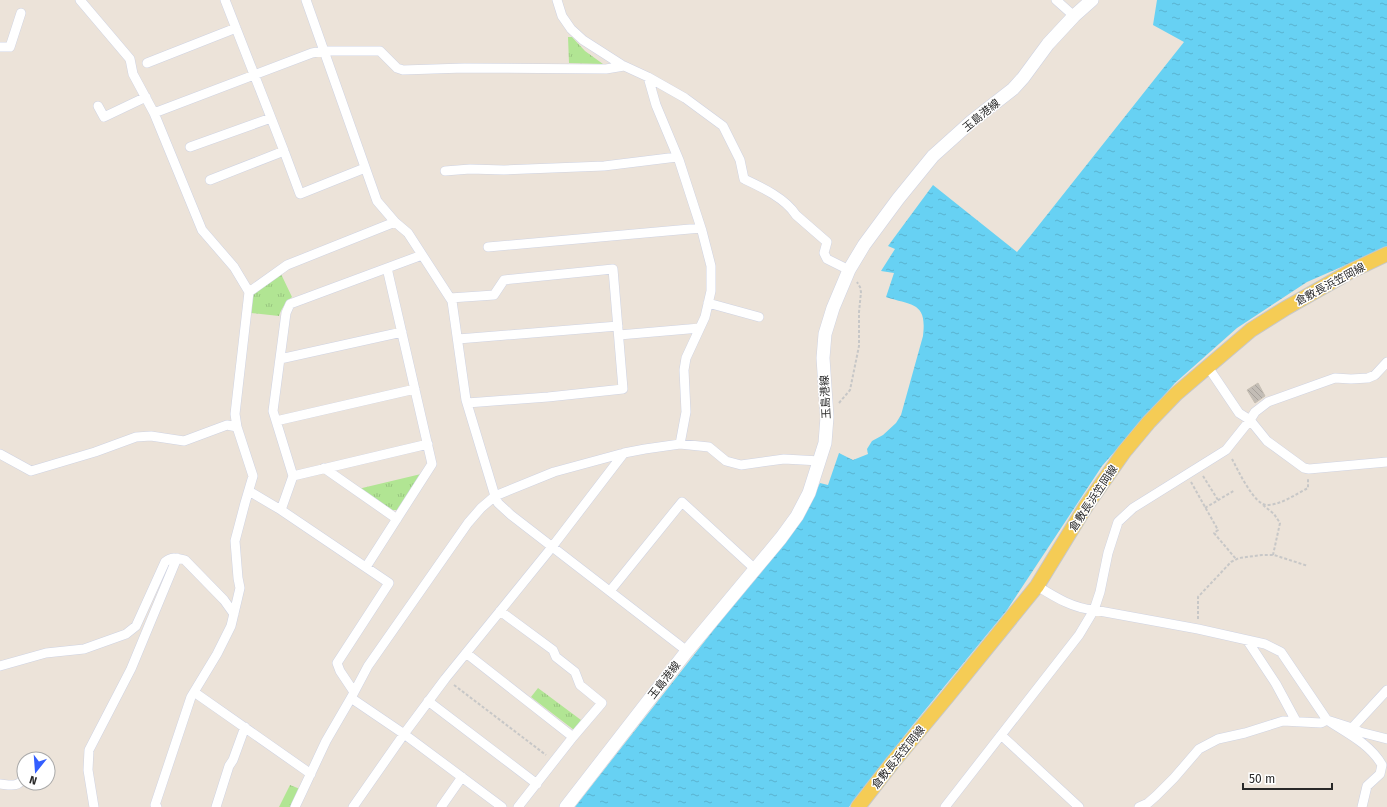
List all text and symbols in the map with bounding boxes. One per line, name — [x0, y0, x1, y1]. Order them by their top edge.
street label: 玉島港線 — [960, 96, 1003, 134]
street label: 倉敷長浜笠岡線 — [1293, 261, 1367, 308]
street label: 玉島港線 — [818, 375, 833, 419]
street label: 倉敷長浜笠岡線 — [1066, 463, 1120, 534]
street label: 玉島港線 — [646, 659, 683, 702]
street label: 倉敷長浜笠岡線 — [869, 723, 928, 791]
north arrow — [16, 751, 56, 791]
scale bar — [1243, 765, 1332, 791]
text: 50 m — [1249, 772, 1275, 786]
text: N — [28, 773, 39, 787]

